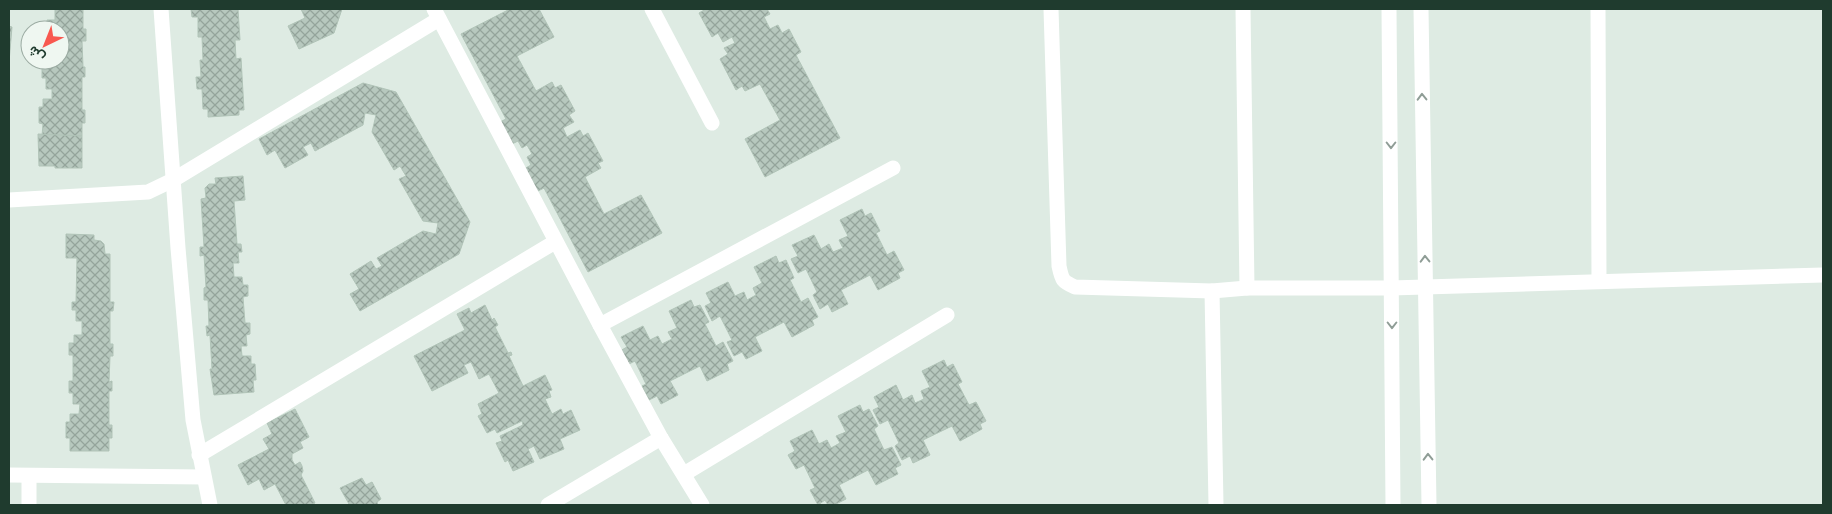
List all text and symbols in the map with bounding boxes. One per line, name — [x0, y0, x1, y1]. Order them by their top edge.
north arrow — [20, 20, 70, 70]
text: ش — [24, 42, 48, 66]
one-way arrow — [1417, 92, 1428, 100]
one-way arrow — [1385, 141, 1396, 149]
one-way arrow — [1419, 255, 1430, 263]
one-way arrow — [1387, 322, 1397, 329]
one-way arrow — [1423, 452, 1433, 460]

